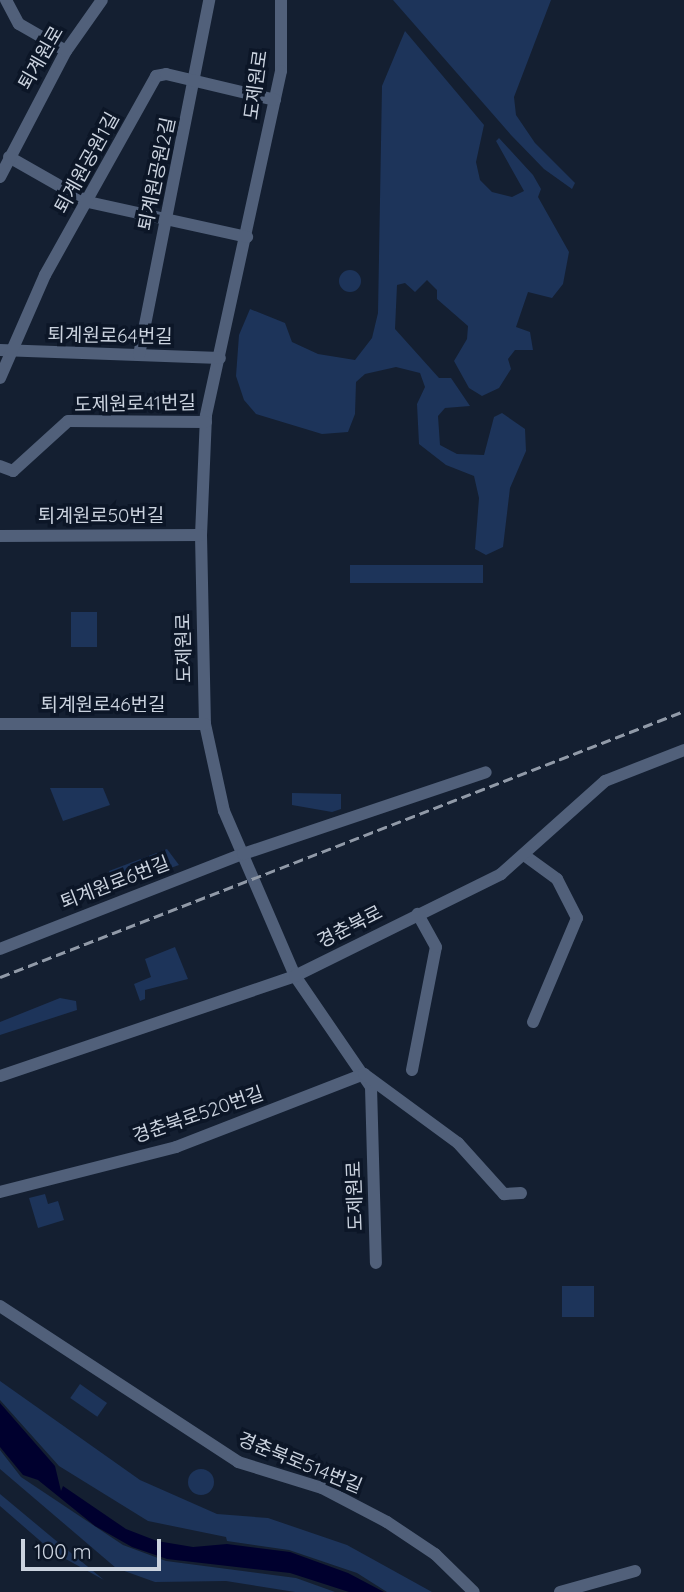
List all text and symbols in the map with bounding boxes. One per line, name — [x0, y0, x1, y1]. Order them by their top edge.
street label: 퇴계원로 — [14, 22, 68, 94]
street label: 도제원로 — [240, 49, 272, 121]
street label: 퇴계원공원1길 — [50, 109, 124, 217]
street label: 퇴계원공원2길 — [134, 115, 180, 233]
street label: 퇴계원로64번길 — [47, 324, 173, 348]
street label: 도제원로41번길 — [74, 392, 196, 416]
street label: 퇴계원로50번길 — [38, 505, 164, 527]
street label: 도제원로 — [172, 613, 196, 683]
street label: 퇴계원로46번길 — [40, 694, 166, 716]
street label: 퇴계원로6번길 — [57, 852, 173, 914]
street label: 경춘북로 — [314, 901, 386, 953]
street label: 경춘북로520번길 — [129, 1082, 267, 1148]
street label: 도제원로 — [342, 1161, 368, 1231]
street label: 경춘북로514번길 — [235, 1428, 365, 1498]
scale bar — [24, 1526, 164, 1570]
text: 100 m — [34, 1538, 92, 1564]

